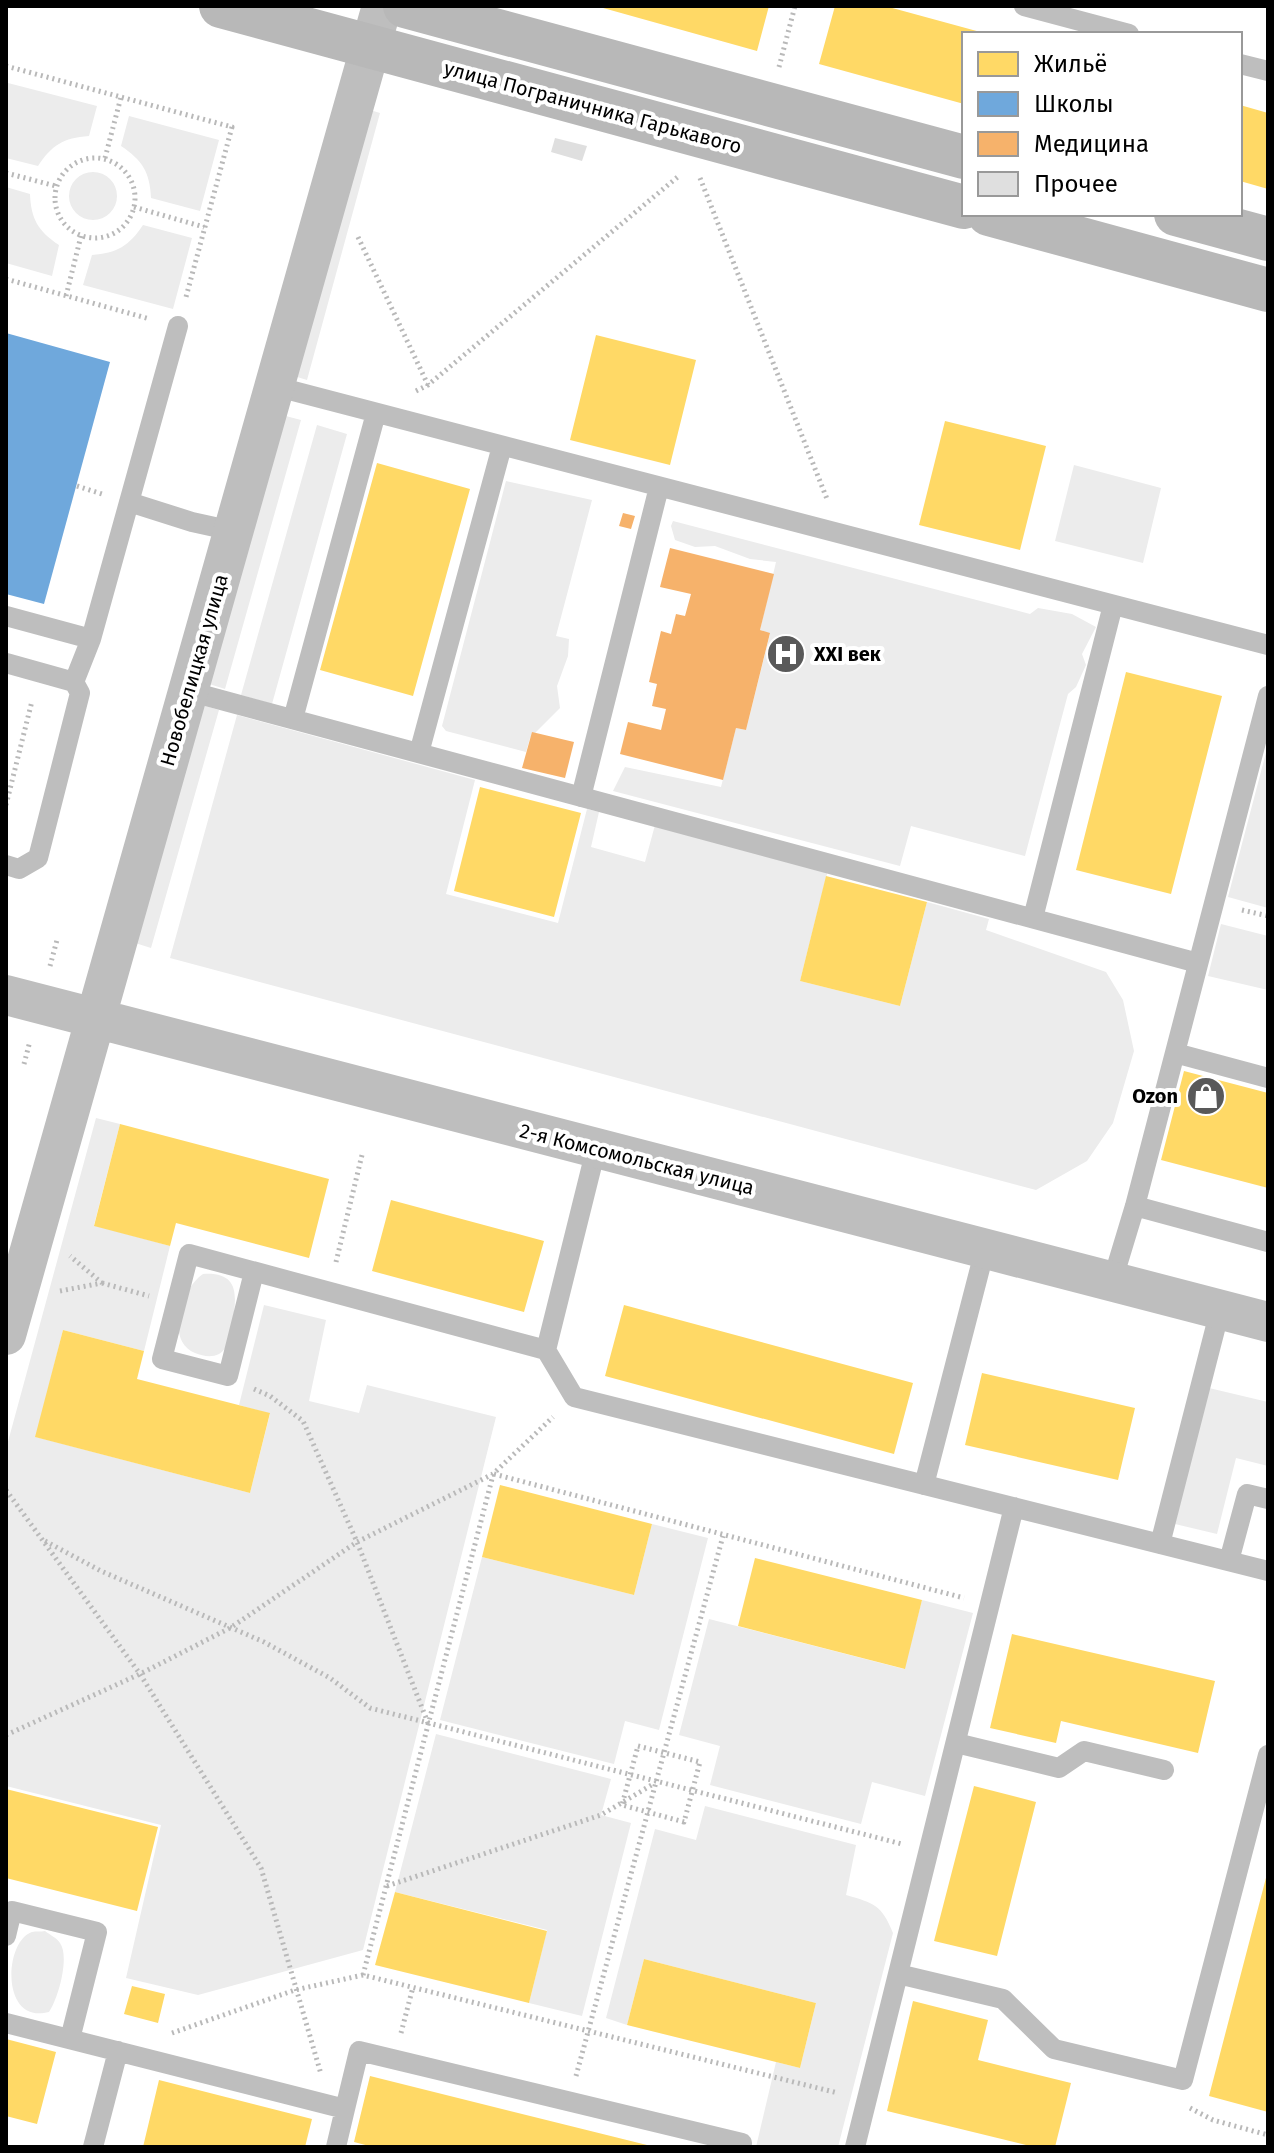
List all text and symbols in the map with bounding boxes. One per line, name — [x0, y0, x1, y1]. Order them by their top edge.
legend — [962, 32, 1242, 216]
text: Жильё — [1034, 50, 1107, 78]
street label: улица Пограничника Гарькавого — [442, 56, 744, 158]
text: Школы — [1034, 90, 1114, 118]
text: Медицина — [1034, 130, 1149, 158]
text: Прочее — [1034, 170, 1118, 198]
street label: Новобелицкая улица — [155, 571, 233, 769]
hospital icon: XXI век — [765, 633, 807, 675]
place label: XXI век — [813, 642, 882, 666]
shop icon: Ozon — [1185, 1075, 1227, 1117]
place label: Ozon — [1132, 1084, 1178, 1108]
street label: 2-я Комсомольская улица — [517, 1118, 757, 1200]

